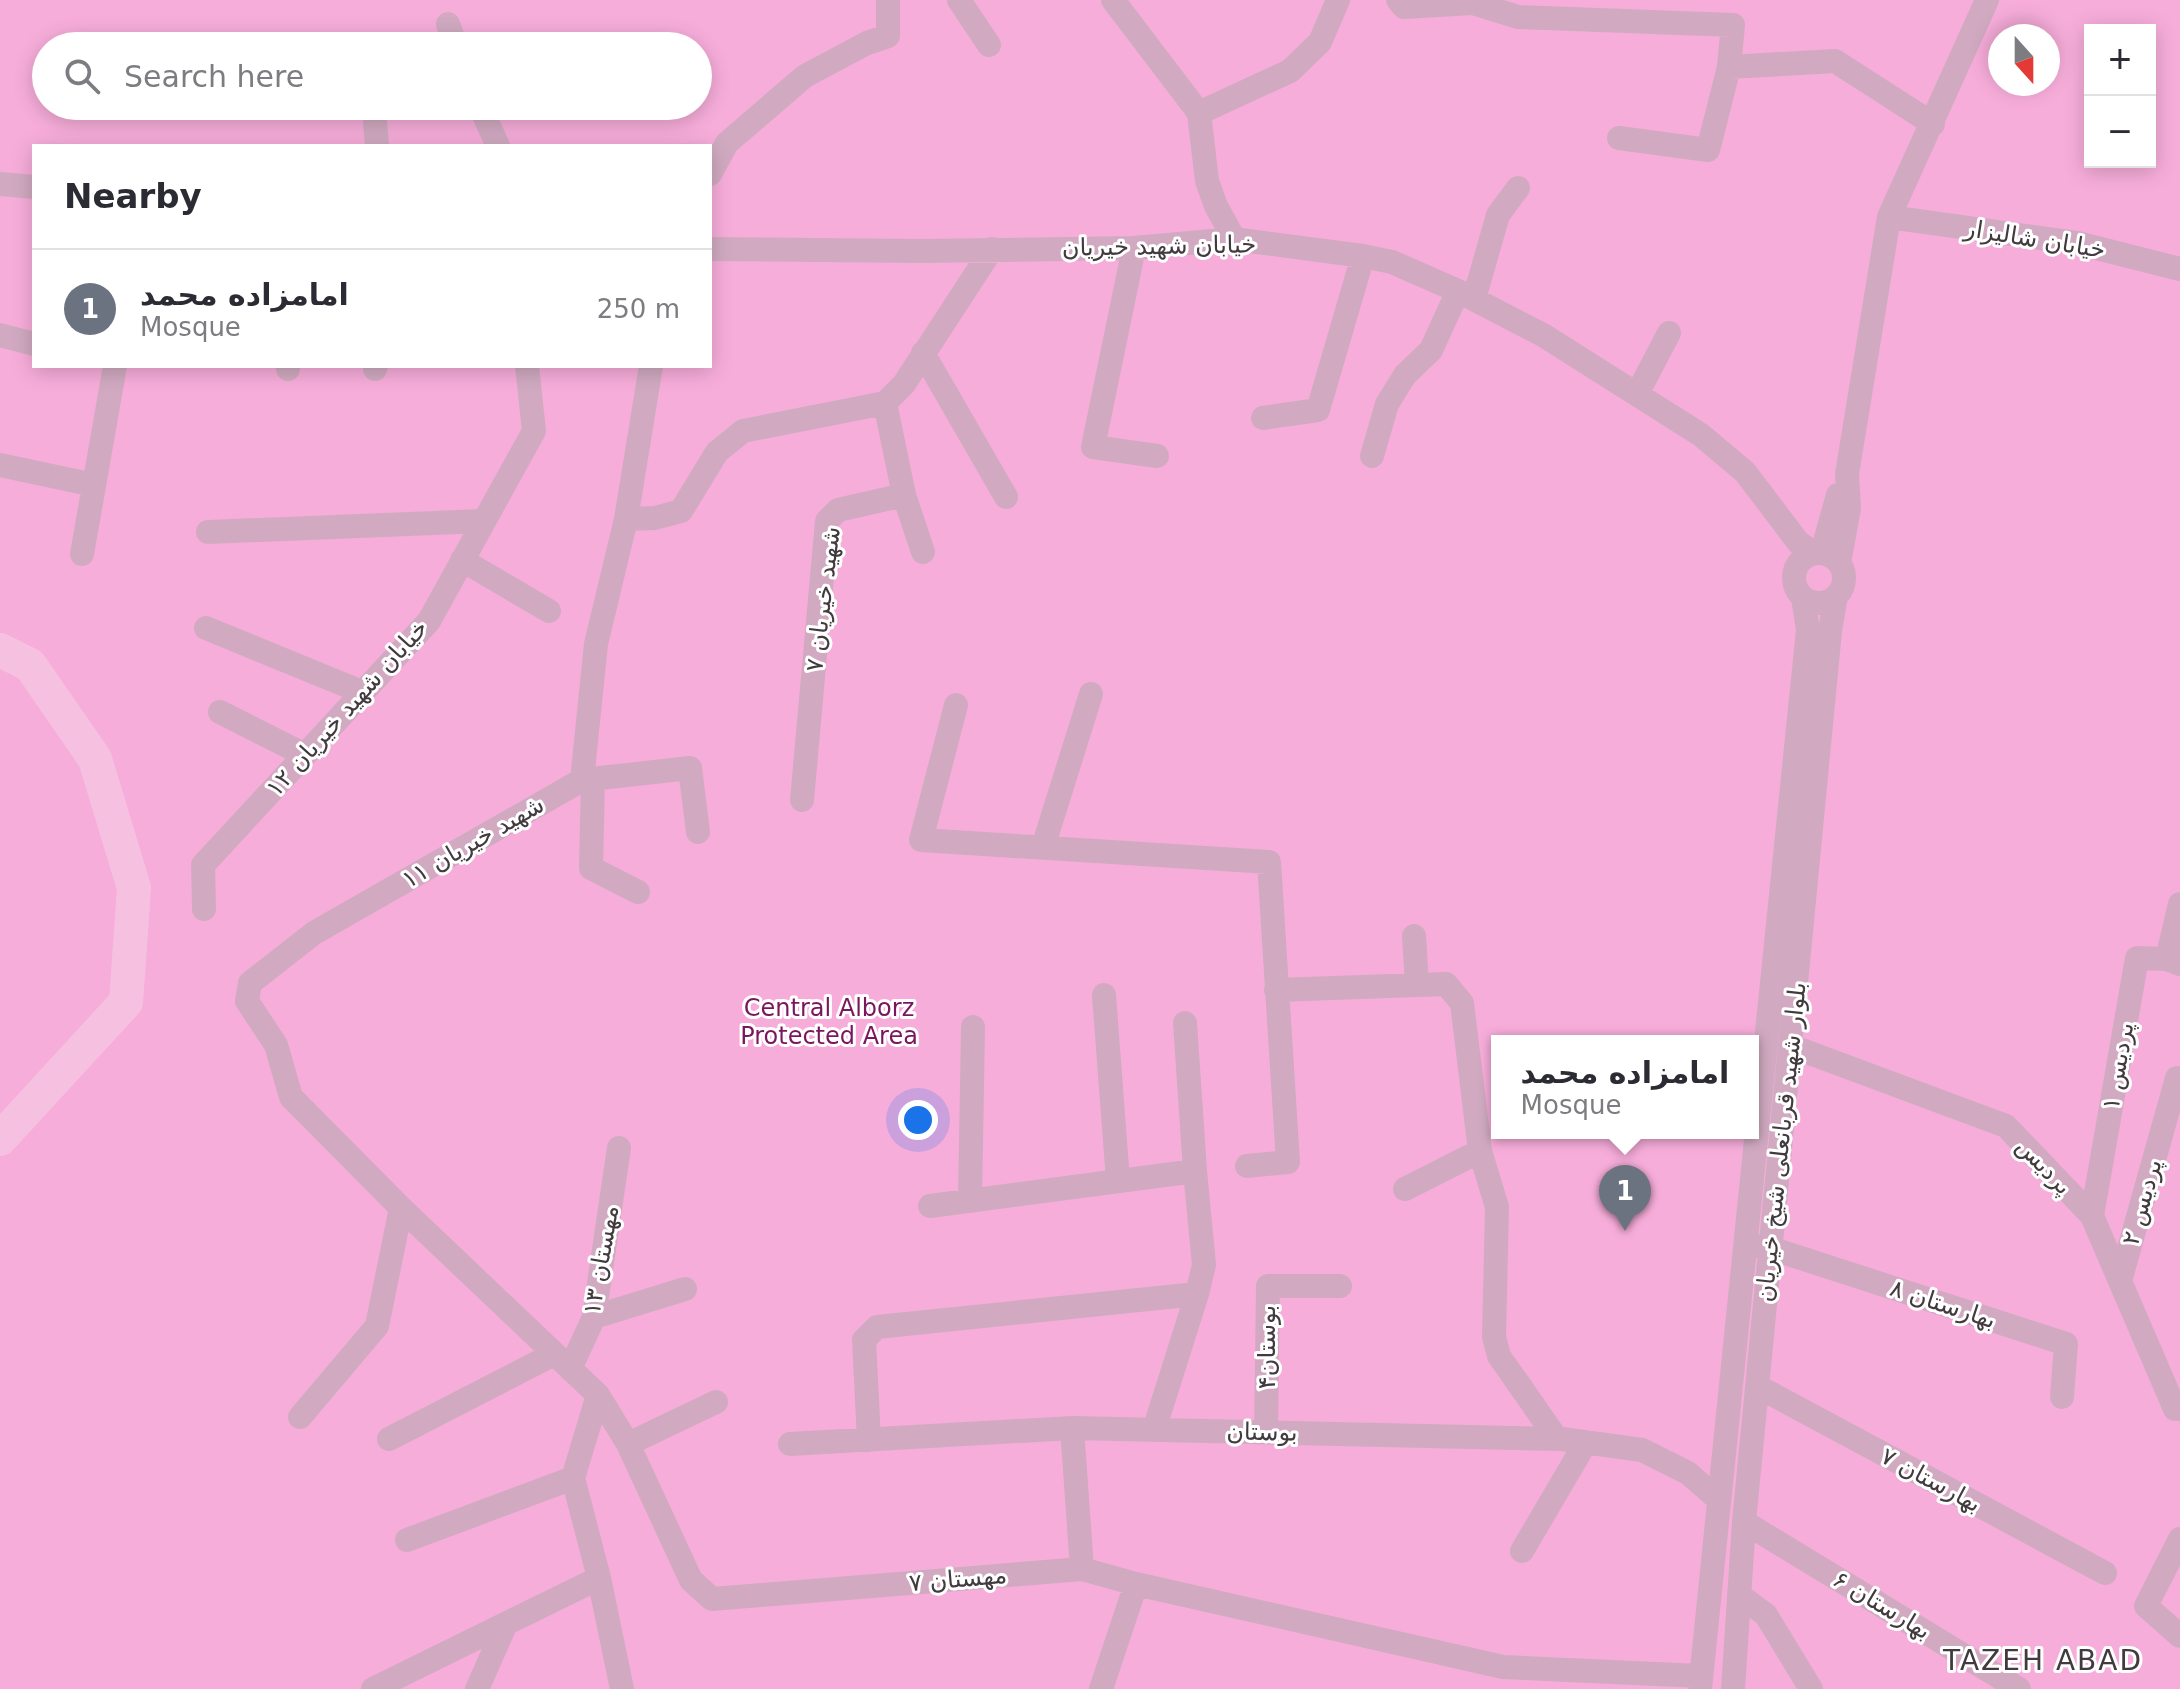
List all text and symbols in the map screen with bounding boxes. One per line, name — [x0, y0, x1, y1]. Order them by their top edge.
north arrow — [1988, 24, 2060, 96]
map controls — [2084, 24, 2156, 168]
button: + — [2084, 24, 2156, 96]
search box — [32, 32, 712, 120]
icon: search — [60, 54, 104, 98]
text: Search here — [124, 59, 304, 94]
button: − — [2084, 96, 2156, 168]
text: Nearby — [64, 176, 202, 216]
street label: خیابان شالیزار — [1962, 214, 2107, 264]
street label: خیابان شهید خیریان — [1062, 230, 1256, 262]
text: امامزاده محمد — [140, 277, 349, 312]
text: 1 — [81, 294, 99, 324]
text: 250 m — [597, 294, 680, 324]
text: Mosque — [140, 312, 241, 342]
street label: شهید خیریان ۷ — [800, 525, 846, 673]
street label: خیابان شهید خیریان ۱۲ — [260, 614, 434, 802]
street label: شهید خیریان ۱۱ — [397, 790, 549, 894]
street label: بلوار شهید قربانعلی شیخ خیریان — [1750, 981, 1812, 1303]
park label: Central Alborz Protected Area — [740, 994, 918, 1050]
street label: پردیس ۱ — [2097, 1020, 2139, 1112]
popup — [1491, 1035, 1759, 1139]
text: امامزاده محمد — [1521, 1055, 1729, 1090]
text: Mosque — [1521, 1090, 1621, 1120]
your location — [898, 1100, 938, 1140]
street label: پردیس — [2010, 1132, 2078, 1200]
street label: پردیس ۲ — [2116, 1156, 2168, 1248]
pin: 1 — [1599, 1165, 1651, 1231]
street label: مهستان ۱۳ — [578, 1203, 624, 1317]
street label: بهارستان ۸ — [1887, 1274, 1999, 1334]
street label: بوستان۴ — [1253, 1305, 1281, 1389]
street label: بوستان — [1226, 1417, 1298, 1447]
street label: بهارستان ۷ — [1876, 1442, 1986, 1518]
street label: مهستان ۷ — [908, 1561, 1008, 1597]
street label: بهارستان ۶ — [1828, 1565, 1936, 1645]
district label: TAZEH ABAD — [1942, 1644, 2143, 1677]

